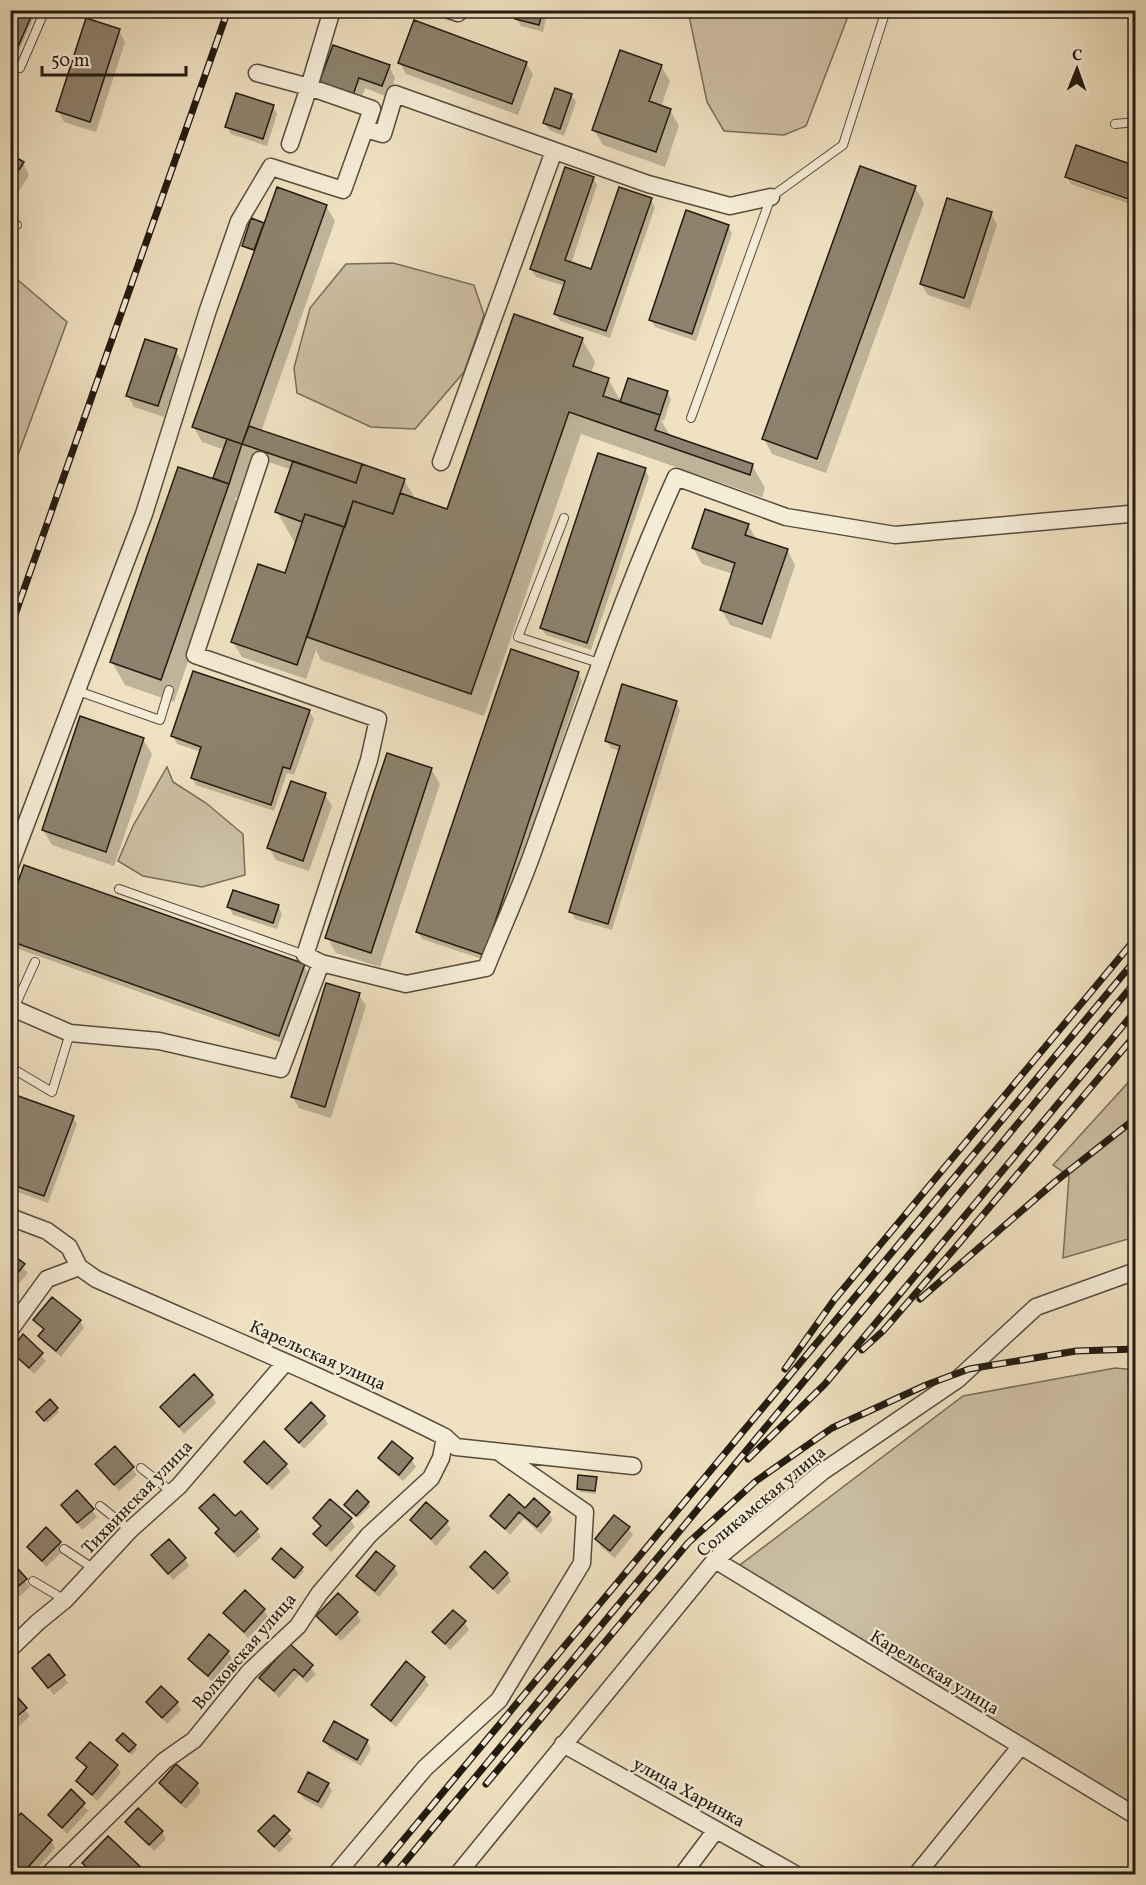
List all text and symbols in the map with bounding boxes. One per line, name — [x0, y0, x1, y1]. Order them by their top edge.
scale bar — [42, 39, 186, 77]
north arrow — [1047, 39, 1107, 99]
text: С — [1072, 45, 1083, 67]
text: 50 m — [51, 49, 90, 74]
street label: Карельская улица — [245, 1315, 390, 1398]
street label: Тихвинская улица — [77, 1435, 199, 1561]
street label: Соликамская улица — [692, 1440, 832, 1564]
street label: Волховская улица — [187, 1588, 303, 1716]
street label: Карельская улица — [865, 1625, 1004, 1722]
street label: улица Харинка — [628, 1752, 749, 1835]

